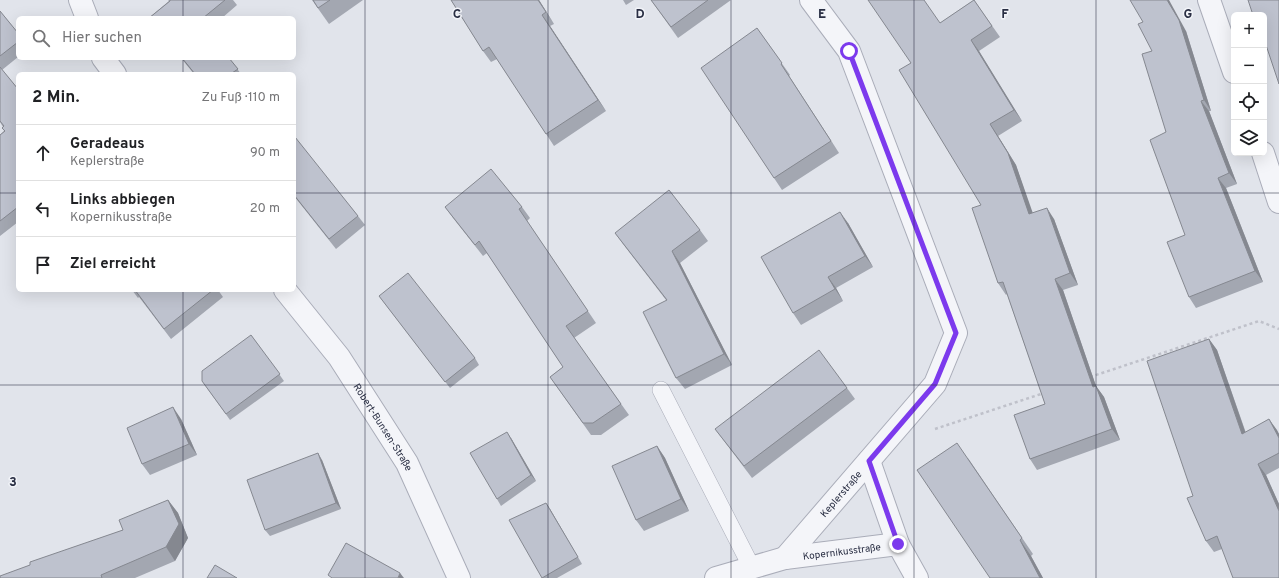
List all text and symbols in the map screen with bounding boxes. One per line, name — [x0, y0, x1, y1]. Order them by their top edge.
text: C — [453, 7, 461, 23]
text: D — [635, 7, 645, 23]
text: E — [818, 7, 826, 23]
text: F — [1001, 7, 1009, 23]
text: G — [1184, 7, 1193, 23]
map controls — [1231, 12, 1267, 156]
button: + — [1231, 12, 1267, 48]
search box — [16, 16, 296, 60]
icon: search — [30, 27, 52, 49]
text: Hier suchen — [62, 29, 142, 48]
route start — [840, 42, 858, 60]
button: − — [1231, 48, 1267, 84]
button: locate — [1231, 84, 1267, 120]
text: 2 Min. — [32, 87, 80, 109]
text: Zu Fuß · 110 m — [202, 90, 280, 106]
button: layers — [1231, 120, 1267, 156]
text: Geradeaus — [70, 135, 145, 154]
icon: ahead — [32, 142, 54, 164]
text: 90 m — [250, 145, 280, 161]
text: Keplerstraße — [70, 154, 144, 170]
text: Links abbiegen — [70, 191, 175, 210]
icon: left — [32, 198, 54, 220]
text: 20 m — [250, 201, 280, 217]
text: Kopernikusstraße — [70, 210, 172, 226]
icon: arrive — [32, 254, 54, 276]
text: Ziel erreicht — [70, 255, 156, 274]
street label: Robert-Bunsen-Straße — [350, 382, 415, 473]
street label: Keplerstraße — [818, 469, 865, 521]
text: 3 — [9, 475, 17, 491]
route end — [889, 535, 907, 553]
street label: Kopernikusstraße — [802, 541, 882, 564]

